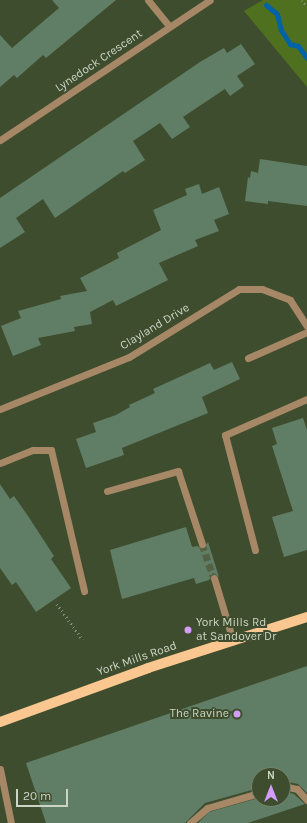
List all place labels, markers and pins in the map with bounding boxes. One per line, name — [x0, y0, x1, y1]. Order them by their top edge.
place label: York Mills Rd at Sandover Dr — [196, 616, 276, 644]
marker: York Mills Rd at Sandover Dr — [183, 625, 193, 635]
place label: The Ravine — [170, 707, 229, 721]
marker: The Ravine — [232, 709, 242, 719]

